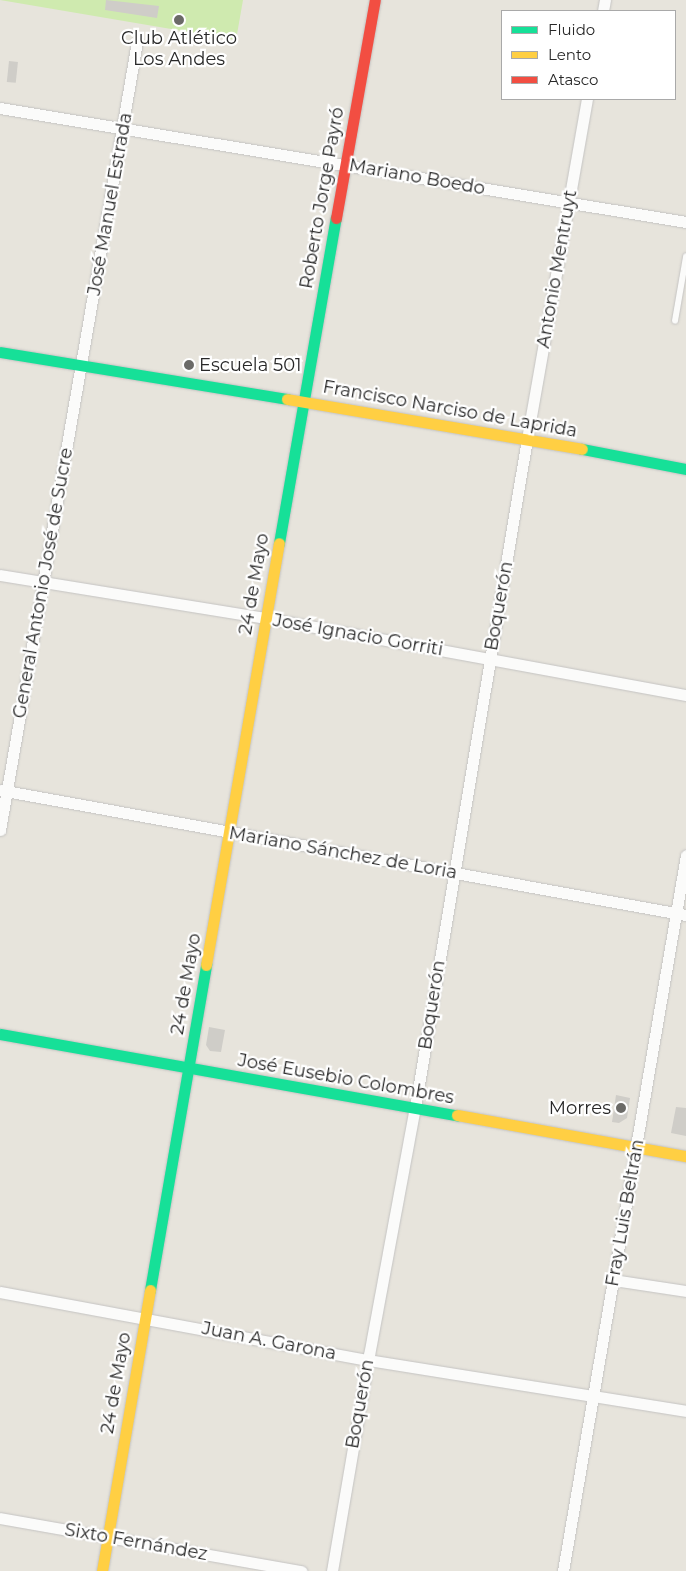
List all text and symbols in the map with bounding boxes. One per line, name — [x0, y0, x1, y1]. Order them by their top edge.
legend — [501, 10, 676, 100]
marker: Club Atlético Los Andes — [173, 14, 185, 26]
text: Fluido — [548, 20, 595, 39]
place label: Club Atlético Los Andes — [121, 28, 237, 70]
text: Lento — [548, 45, 591, 64]
text: Atasco — [548, 70, 598, 89]
street label: Roberto Jorge Payró — [295, 106, 349, 290]
street label: José Manuel Estrada — [83, 111, 137, 297]
street label: Mariano Boedo — [347, 154, 487, 200]
street label: Antonio Mentruyt — [532, 188, 582, 350]
place label: Escuela 501 — [199, 354, 302, 376]
marker: Escuela 501 — [183, 359, 195, 371]
street label: Francisco Narciso de Laprida — [321, 376, 579, 442]
street label: General Antonio José de Sucre — [9, 446, 77, 720]
street label: 24 de Mayo — [234, 532, 274, 636]
street label: Boquerón — [481, 560, 517, 652]
street label: José Ignacio Gorriti — [271, 609, 445, 661]
street label: Mariano Sánchez de Loria — [227, 822, 459, 884]
street label: 24 de Mayo — [166, 932, 206, 1036]
street label: Boquerón — [414, 959, 450, 1051]
street label: José Eusebio Colombres — [236, 1049, 456, 1109]
place label: Morres — [549, 1097, 611, 1119]
marker: Morres — [615, 1102, 627, 1114]
street label: Fray Luis Beltrán — [601, 1138, 649, 1288]
street label: Juan A. Garona — [200, 1317, 338, 1365]
street label: 24 de Mayo — [96, 1331, 136, 1435]
street label: Boquerón — [342, 1358, 378, 1450]
street label: Sixto Fernández — [63, 1519, 209, 1565]

